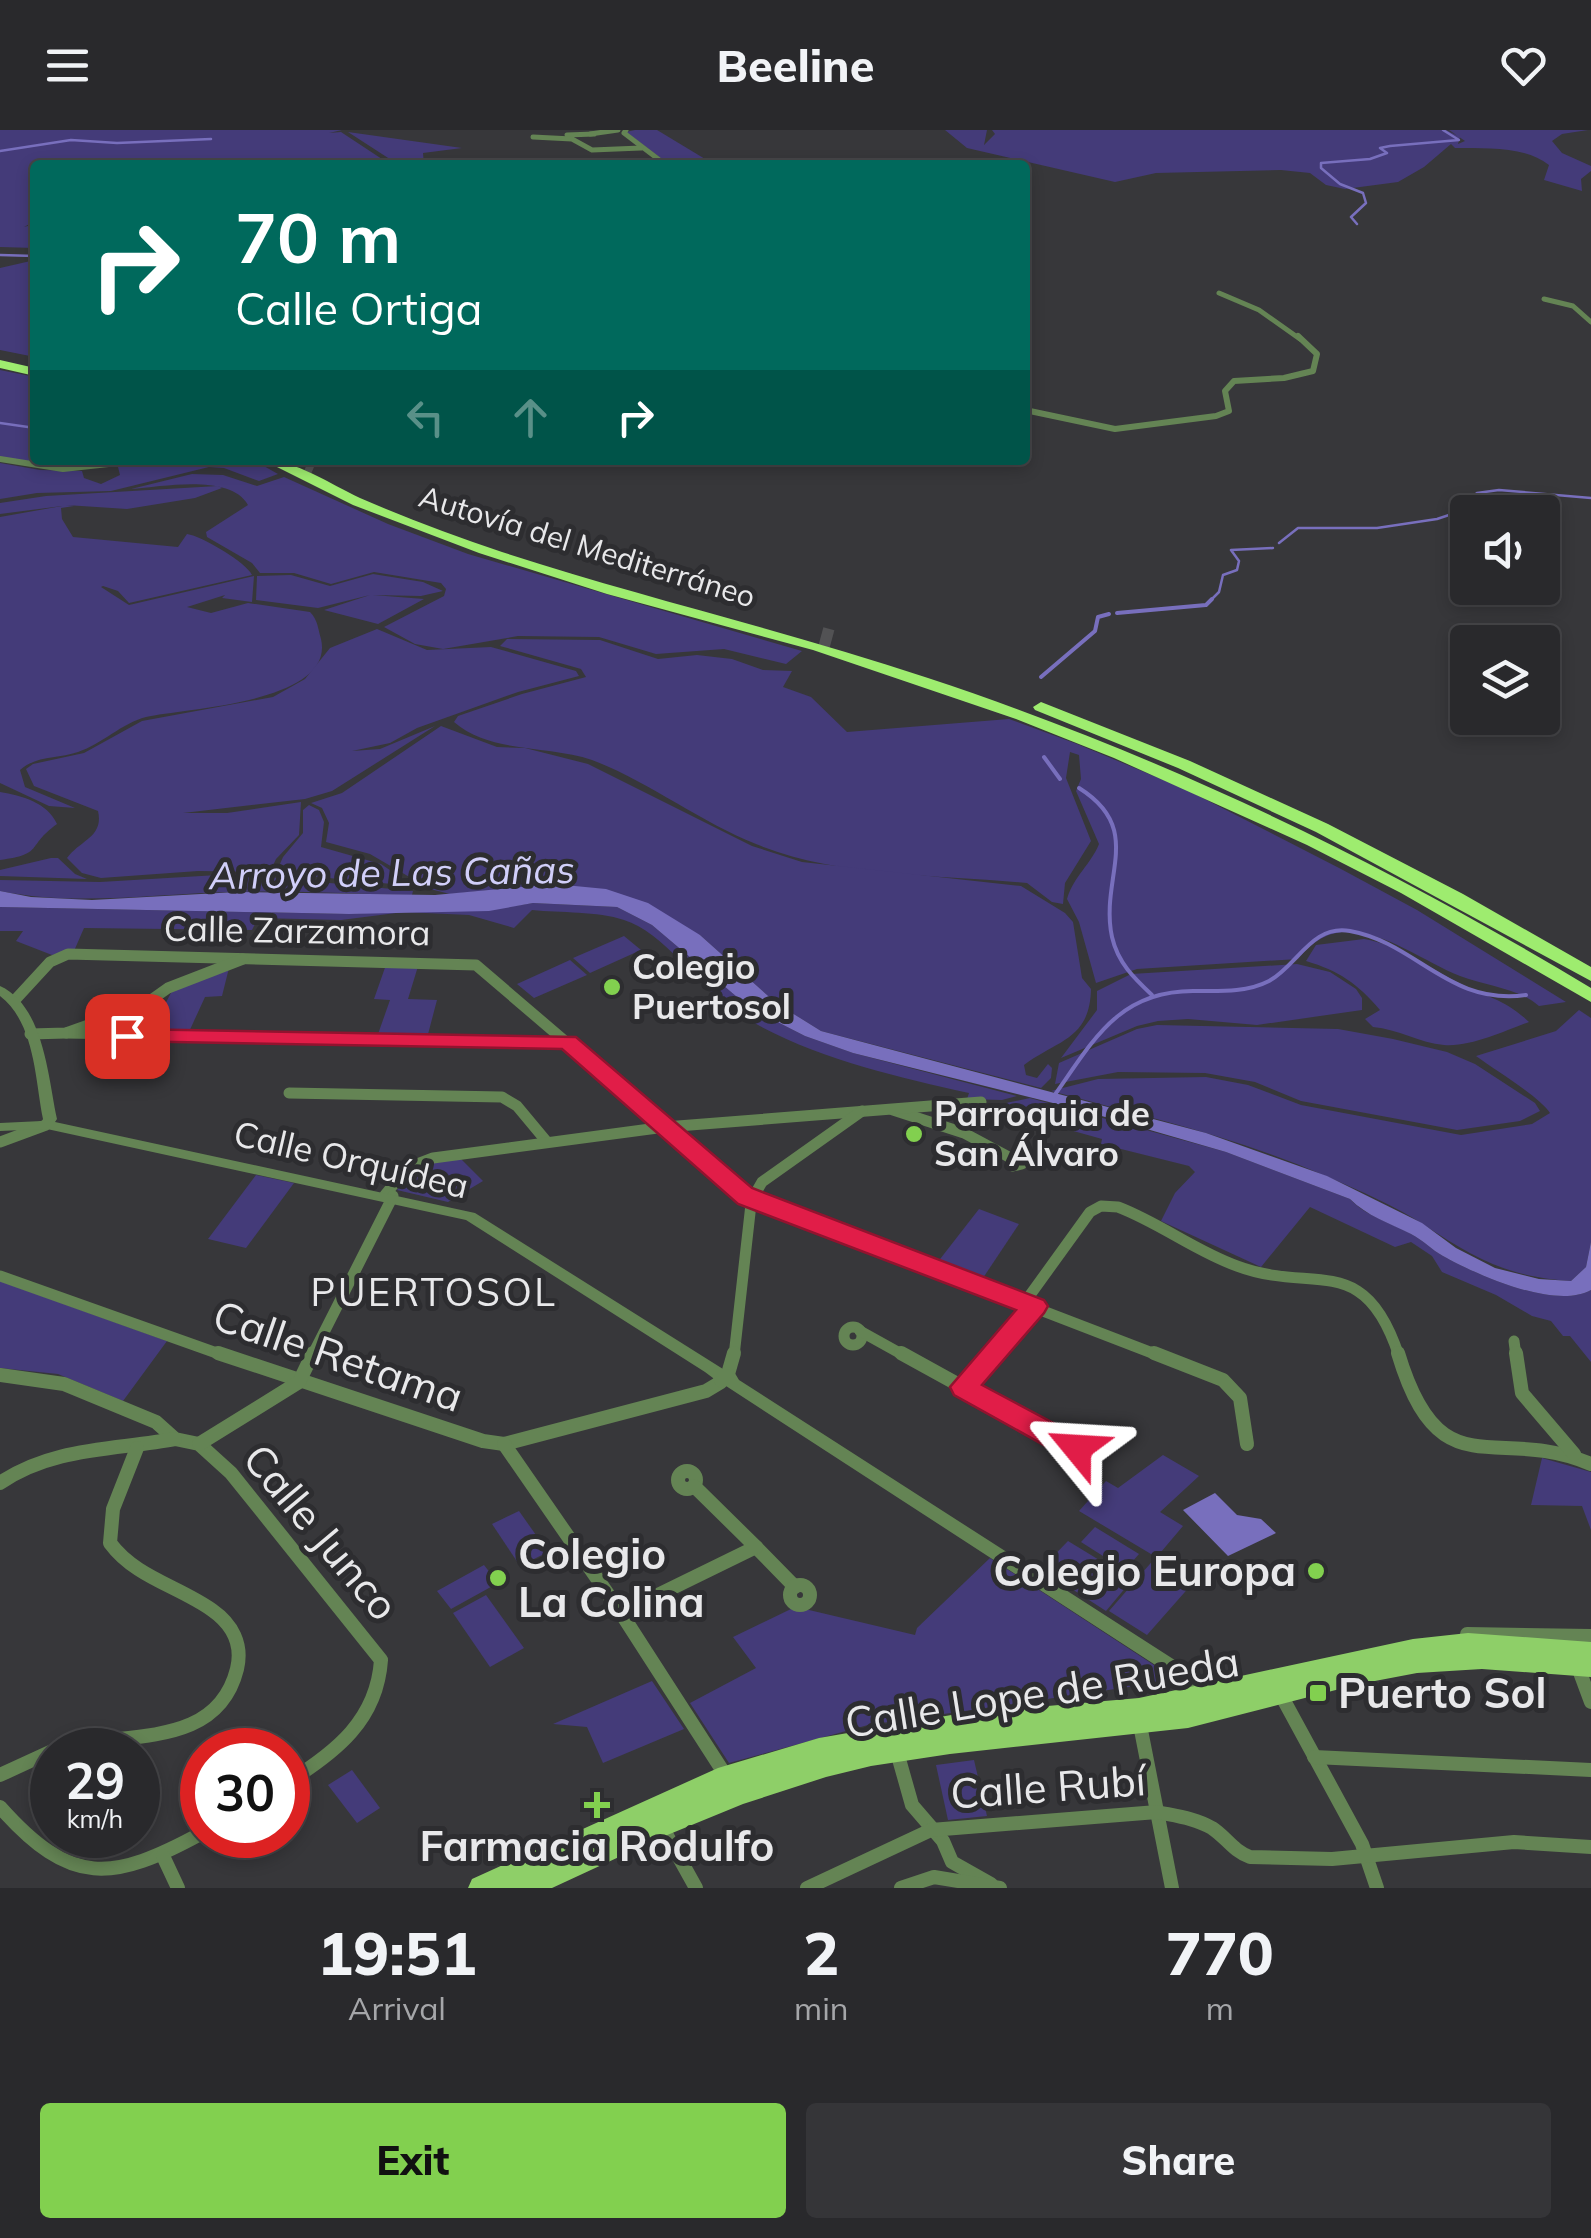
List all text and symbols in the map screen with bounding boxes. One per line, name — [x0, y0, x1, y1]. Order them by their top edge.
text: Beeline — [717, 37, 874, 93]
icon: menu — [40, 38, 95, 93]
icon: heart — [1496, 38, 1551, 93]
text: 70 m — [235, 193, 401, 281]
icon: right — [70, 200, 200, 330]
text: Calle Ortiga — [235, 280, 483, 336]
icon: left — [398, 390, 453, 445]
icon: ahead — [503, 390, 558, 445]
icon: right — [608, 390, 663, 445]
street label: Autovía del Mediterráneo — [415, 477, 760, 615]
map controls — [1450, 495, 1560, 735]
button: sound — [1450, 495, 1560, 605]
button: layers — [1450, 625, 1560, 735]
water label: Arroyo de Las Cañas — [208, 845, 575, 899]
street label: Calle Zarzamora — [163, 906, 431, 954]
place label: Colegio Puertosol — [632, 944, 791, 1028]
marker: Colegio Puertosol — [601, 976, 623, 998]
pin — [85, 994, 170, 1079]
icon: arrive — [100, 1009, 155, 1064]
place label: Parroquia de San Álvaro — [934, 1091, 1150, 1175]
street label: Calle Orquídea — [230, 1111, 473, 1207]
marker: Parroquia de San Álvaro — [903, 1123, 925, 1145]
district label: PUERTOSOL — [310, 1268, 558, 1316]
street label: Calle Retama — [206, 1288, 470, 1423]
position arrow — [1025, 1396, 1129, 1500]
street label: Calle Junco — [232, 1433, 410, 1631]
place label: Colegio La Colina — [518, 1527, 705, 1628]
place label: Colegio Europa — [993, 1544, 1296, 1597]
marker: Colegio Europa — [1305, 1560, 1327, 1582]
marker: Colegio La Colina — [487, 1567, 509, 1589]
street label: Calle Lope de Rueda — [841, 1634, 1243, 1749]
place label: Puerto Sol — [1338, 1666, 1546, 1719]
marker: Puerto Sol — [1307, 1682, 1329, 1704]
speed limit sign: 30 — [180, 1728, 310, 1858]
text: 29 — [65, 1749, 125, 1812]
street label: Calle Rubí — [949, 1753, 1149, 1820]
marker: Farmacia Rodulfo — [586, 1794, 608, 1816]
text: km/h — [67, 1803, 123, 1834]
place label: Farmacia Rodulfo — [420, 1819, 774, 1872]
text: 19:51 — [317, 1915, 477, 1990]
text: 2 — [803, 1915, 839, 1990]
text: 770 — [1166, 1915, 1274, 1990]
text: Arrival — [348, 1988, 446, 2028]
text: min — [794, 1988, 849, 2028]
text: m — [1206, 1988, 1234, 2028]
button: Exit — [40, 2103, 786, 2218]
button: Share — [806, 2103, 1551, 2218]

